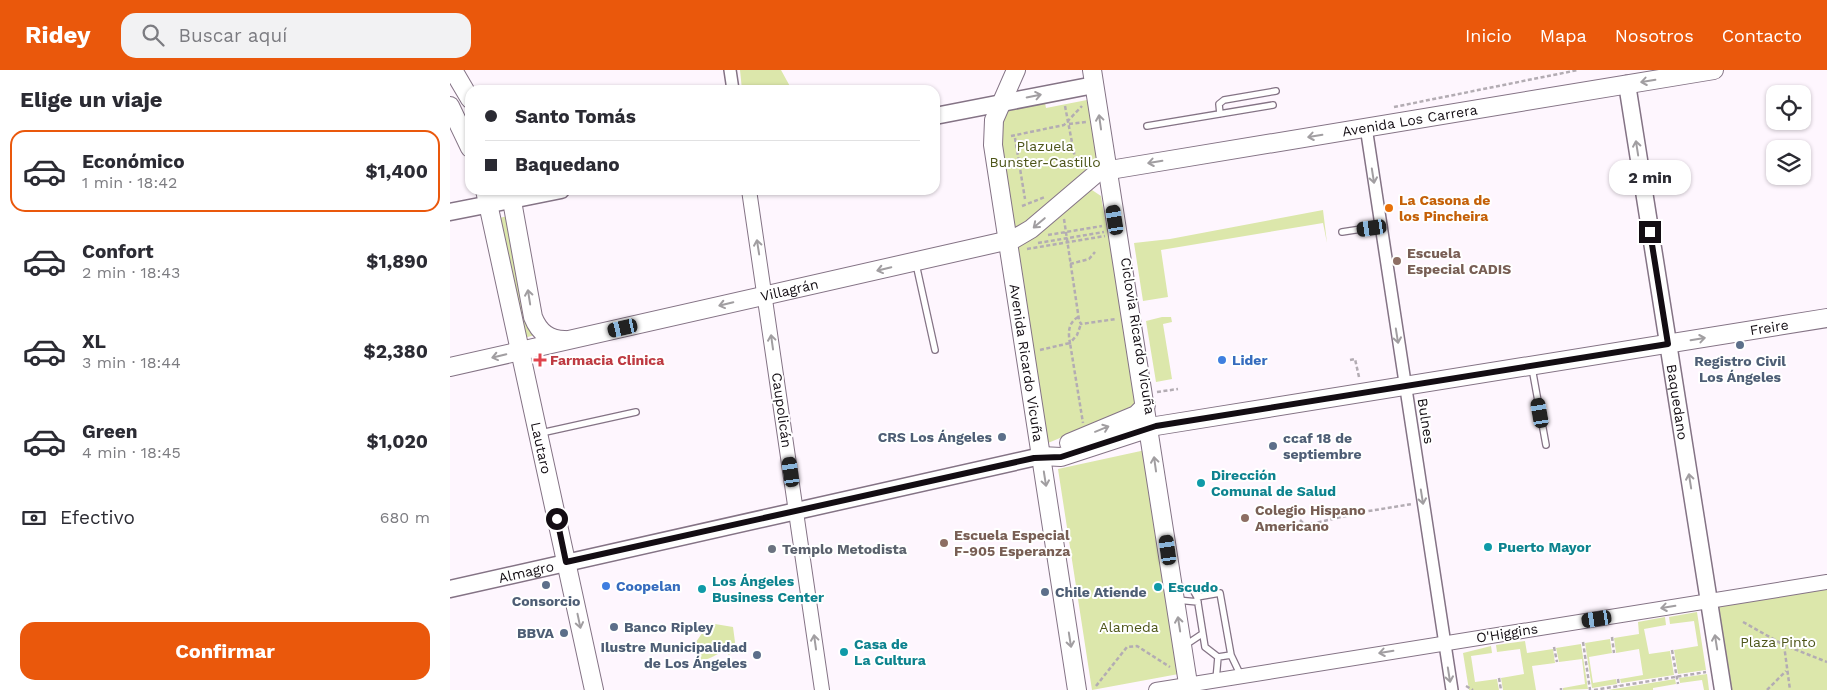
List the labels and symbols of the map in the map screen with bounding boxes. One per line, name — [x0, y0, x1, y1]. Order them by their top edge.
one-way arrow — [1641, 76, 1657, 86]
one-way arrow — [1026, 91, 1042, 101]
street label: Avenida Los Carrera — [1341, 101, 1479, 139]
one-way arrow — [1095, 114, 1105, 130]
one-way arrow — [1308, 131, 1324, 141]
park label: Plazuela Bunster-Castillo — [989, 138, 1101, 170]
one-way arrow — [1631, 140, 1641, 156]
one-way arrow — [1147, 158, 1163, 168]
callout: 2 min — [1609, 160, 1691, 194]
one-way arrow — [1368, 167, 1378, 183]
place label: La Casona de los Pincheira — [1399, 192, 1490, 224]
marker: La Casona de los Pincheira — [1383, 202, 1395, 214]
car — [1105, 204, 1124, 236]
one-way arrow — [1032, 217, 1045, 229]
car — [1356, 218, 1387, 238]
route end — [1639, 221, 1661, 243]
one-way arrow — [752, 240, 762, 256]
place label: Escuela Especial CADIS — [1407, 245, 1511, 277]
marker: Escuela Especial CADIS — [1391, 255, 1403, 267]
street label: Ciclovia Ricardo Vicuña — [1118, 256, 1158, 416]
one-way arrow — [877, 265, 893, 274]
street label: Villagrán — [759, 276, 820, 304]
street label: Avenida Ricardo Vicuña — [1007, 283, 1047, 443]
one-way arrow — [524, 290, 534, 306]
one-way arrow — [718, 300, 734, 310]
street label: Freire — [1749, 316, 1790, 338]
car — [606, 317, 639, 339]
one-way arrow — [1393, 328, 1403, 344]
one-way arrow — [1690, 333, 1706, 343]
one-way arrow — [767, 335, 777, 351]
marker: Registro Civil Los Ángeles — [1734, 339, 1746, 351]
one-way arrow — [491, 352, 507, 361]
place label: Farmacia Clinica — [550, 352, 665, 368]
place label: Lider — [1232, 352, 1267, 368]
place label: Registro Civil Los Ángeles — [1694, 353, 1786, 385]
marker: Farmacia Clinica — [534, 354, 546, 366]
marker: Lider — [1216, 354, 1228, 366]
street label: Baquedano — [1664, 363, 1691, 441]
street label: Caupolicán — [769, 371, 795, 449]
street label: Bulnes — [1414, 397, 1438, 445]
car — [1530, 397, 1549, 429]
street label: Lautaro — [528, 421, 555, 475]
one-way arrow — [1094, 424, 1109, 434]
place label: CRS Los Ángeles — [878, 429, 993, 445]
place label: ccaf 18 de septiembre — [1283, 430, 1362, 462]
marker: CRS Los Ángeles — [996, 431, 1008, 443]
marker: ccaf 18 de septiembre — [1267, 440, 1279, 452]
car — [781, 456, 800, 488]
one-way arrow — [1150, 456, 1160, 472]
place label: Dirección Comunal de Salud — [1211, 467, 1336, 499]
one-way arrow — [1040, 471, 1050, 487]
one-way arrow — [1685, 474, 1695, 490]
marker: Dirección Comunal de Salud — [1195, 477, 1207, 489]
one-way arrow — [1418, 488, 1428, 504]
place label: Colegio Hispano Americano — [1255, 502, 1366, 534]
route start — [546, 508, 568, 530]
marker: Colegio Hispano Americano — [1239, 512, 1251, 524]
place label: Escuela Especial F-905 Esperanza — [954, 527, 1071, 559]
car — [1158, 534, 1177, 566]
marker: Escuela Especial F-905 Esperanza — [938, 537, 950, 549]
place label: Puerto Mayor — [1498, 539, 1591, 555]
place label: Templo Metodista — [782, 541, 908, 557]
marker: Puerto Mayor — [1482, 541, 1494, 553]
marker: Templo Metodista — [766, 543, 778, 555]
street label: Almagro — [497, 558, 555, 586]
place label: Los Ángeles Business Center — [712, 573, 824, 605]
place label: Coopelan — [616, 578, 681, 594]
marker: Consorcio — [540, 579, 552, 591]
place label: Escudo — [1168, 579, 1218, 595]
marker: Coopelan — [600, 580, 612, 592]
marker: Escudo — [1152, 581, 1164, 593]
marker: Los Ángeles Business Center — [696, 583, 708, 595]
place label: Chile Atiende — [1055, 584, 1147, 600]
marker: Chile Atiende — [1039, 586, 1051, 598]
place label: Consorcio — [512, 593, 580, 609]
one-way arrow — [1660, 603, 1676, 613]
car — [1581, 609, 1612, 629]
one-way arrow — [575, 612, 584, 628]
one-way arrow — [1174, 617, 1184, 633]
place label: Banco Ripley — [624, 619, 714, 635]
park label: Alameda — [1099, 619, 1159, 635]
street label: O'Higgins — [1475, 620, 1539, 646]
marker: Banco Ripley — [608, 621, 620, 633]
place label: BBVA — [517, 625, 555, 641]
marker: BBVA — [558, 627, 570, 639]
one-way arrow — [1065, 631, 1075, 647]
one-way arrow — [810, 634, 820, 650]
one-way arrow — [1710, 634, 1720, 650]
park label: Plaza Pinto — [1740, 634, 1816, 650]
place label: Casa de La Cultura — [854, 636, 927, 668]
place label: Ilustre Municipalidad de Los Ángeles — [601, 639, 748, 671]
marker: Casa de La Cultura — [838, 646, 850, 658]
one-way arrow — [1379, 648, 1395, 658]
marker: Ilustre Municipalidad de Los Ángeles — [751, 649, 763, 661]
one-way arrow — [1445, 666, 1455, 682]

